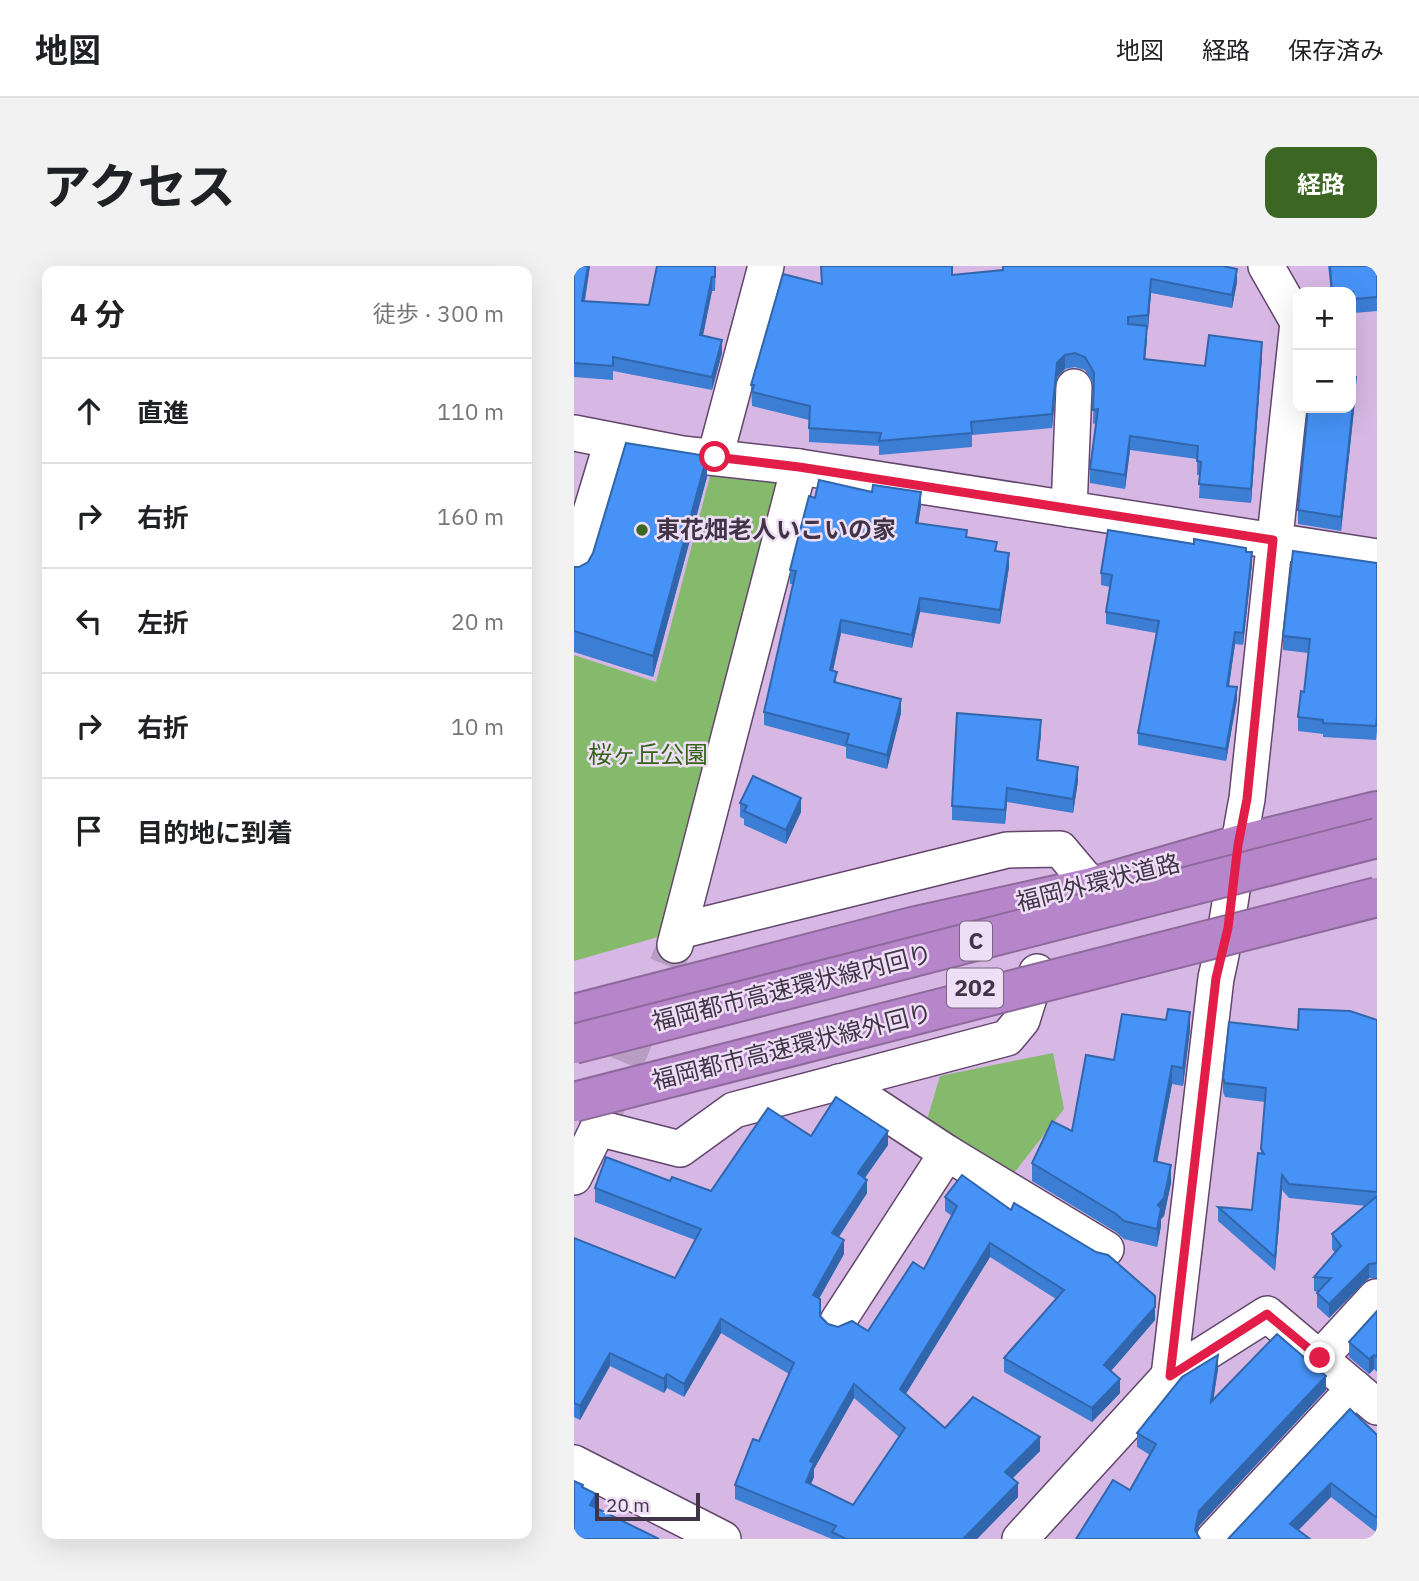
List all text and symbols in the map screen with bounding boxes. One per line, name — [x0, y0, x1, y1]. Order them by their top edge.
text: 地図 — [35, 28, 101, 71]
text: 地図 — [1116, 34, 1164, 66]
text: 経路 — [1202, 34, 1250, 66]
text: 保存済み — [1288, 34, 1384, 66]
button: 経路 — [1265, 147, 1377, 218]
text: アクセス — [42, 154, 236, 217]
map controls — [1293, 287, 1356, 413]
button: + — [1293, 287, 1356, 350]
text: 4 分 — [70, 294, 125, 333]
text: 徒歩 · 300 m — [373, 298, 504, 328]
button: − — [1293, 350, 1356, 413]
icon: ahead — [70, 392, 108, 430]
text: 直進 — [137, 395, 189, 429]
text: 110 m — [437, 396, 504, 426]
route start — [699, 441, 730, 472]
icon: right — [70, 497, 108, 535]
text: 右折 — [137, 500, 189, 534]
text: 160 m — [437, 501, 504, 531]
place label: 東花畑老人いこいの家 — [656, 513, 896, 545]
marker: 東花畑老人いこいの家 — [634, 522, 650, 538]
icon: left — [70, 602, 108, 640]
text: 左折 — [137, 605, 189, 639]
text: 20 m — [451, 606, 504, 636]
icon: right — [70, 707, 108, 745]
text: 右折 — [137, 710, 189, 744]
text: 10 m — [451, 711, 504, 741]
park label: 桜ヶ丘公園 — [588, 738, 708, 770]
icon: arrive — [70, 812, 108, 850]
text: 目的地に到着 — [137, 815, 293, 849]
street label: 福岡外環状道路 — [1012, 846, 1183, 918]
road number: C — [960, 922, 992, 960]
street label: 福岡都市高速環状線内回り — [648, 937, 935, 1037]
road number: 202 — [947, 968, 1003, 1008]
street label: 福岡都市高速環状線外回り — [648, 996, 935, 1096]
route end — [1304, 1342, 1335, 1373]
scale bar — [595, 1490, 700, 1522]
text: 20 m — [606, 1493, 650, 1517]

